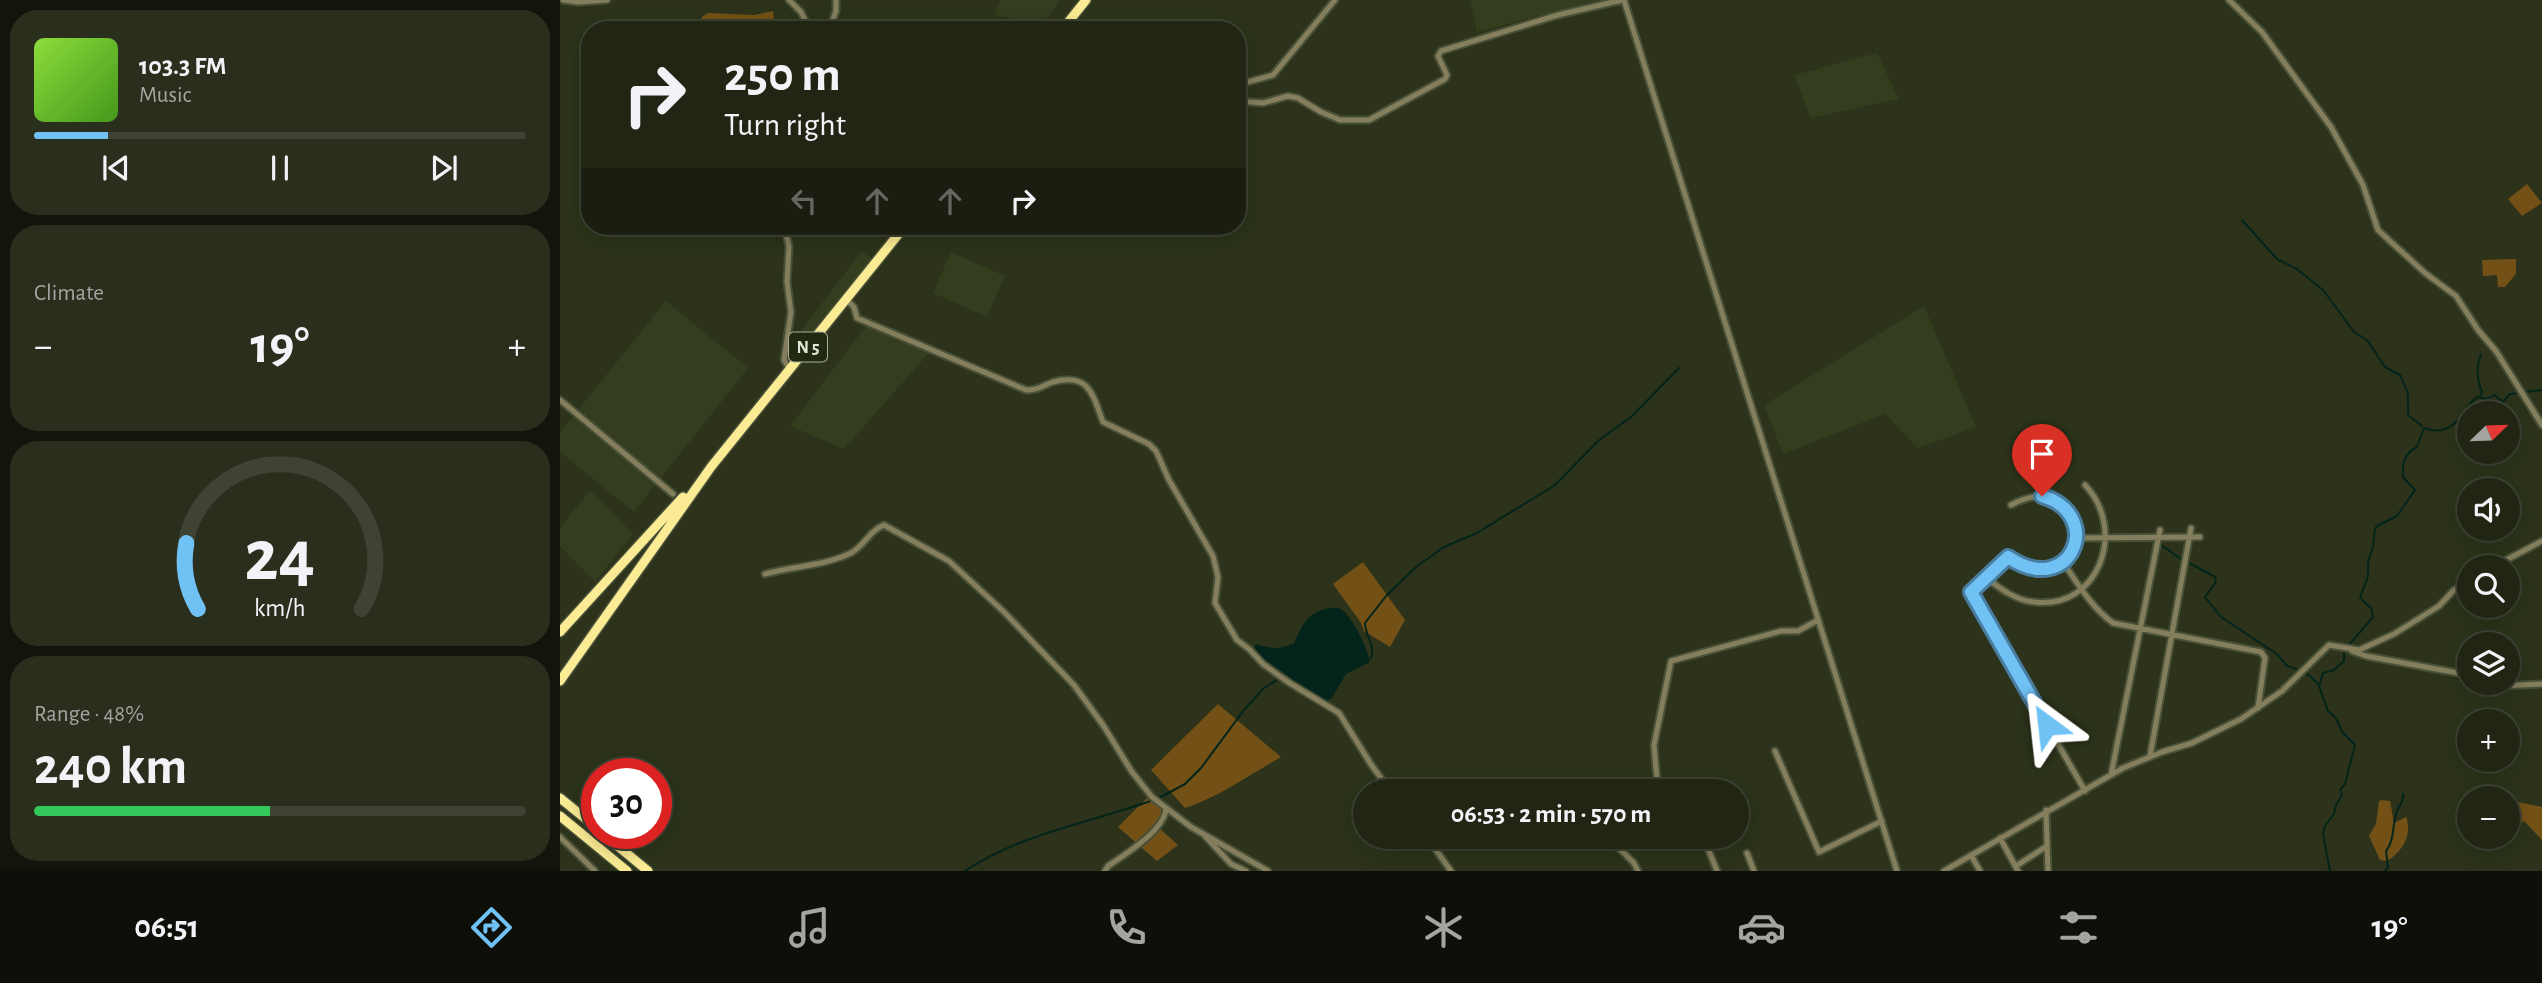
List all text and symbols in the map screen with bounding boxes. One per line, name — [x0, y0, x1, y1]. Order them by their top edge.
icon: right — [609, 49, 700, 140]
text: 250 m — [724, 51, 841, 100]
text: 103.3 FM — [139, 53, 227, 79]
text: Music — [139, 84, 191, 107]
text: Turn right — [724, 109, 846, 141]
icon: previous — [97, 149, 135, 187]
icon: pause — [261, 149, 299, 187]
icon: next — [425, 149, 463, 187]
icon: left — [785, 182, 823, 220]
icon: ahead — [858, 182, 896, 220]
icon: ahead — [931, 182, 969, 220]
icon: right — [1004, 182, 1042, 220]
text: Climate — [34, 282, 104, 305]
text: 19° — [250, 320, 310, 372]
text: − — [34, 328, 52, 366]
text: + — [508, 328, 526, 366]
road number: N 5 — [789, 332, 827, 362]
north arrow — [2457, 401, 2520, 464]
map controls — [2457, 401, 2520, 849]
pin — [2012, 424, 2072, 496]
icon: arrive — [2023, 435, 2061, 473]
button: sound — [2457, 478, 2520, 541]
text: 24 — [245, 522, 315, 595]
button: search — [2457, 555, 2520, 618]
text: km/h — [254, 596, 306, 621]
button: layers — [2457, 632, 2520, 695]
position arrow — [2010, 688, 2084, 762]
text: Range · 48% — [34, 703, 144, 726]
button: + — [2457, 709, 2520, 772]
text: 240 km — [34, 741, 187, 793]
speed limit sign: 30 — [581, 758, 672, 849]
button: − — [2457, 786, 2520, 849]
text: 06:53 · 2 min · 570 m — [1451, 801, 1651, 827]
icon: directions — [467, 903, 516, 952]
icon: music — [785, 903, 834, 952]
icon: phone — [1102, 903, 1151, 952]
icon: climate — [1419, 903, 1468, 952]
icon: car — [1737, 903, 1786, 952]
icon: filters — [2054, 903, 2103, 952]
text: 06:51 — [134, 911, 199, 943]
text: 19° — [2371, 911, 2408, 943]

